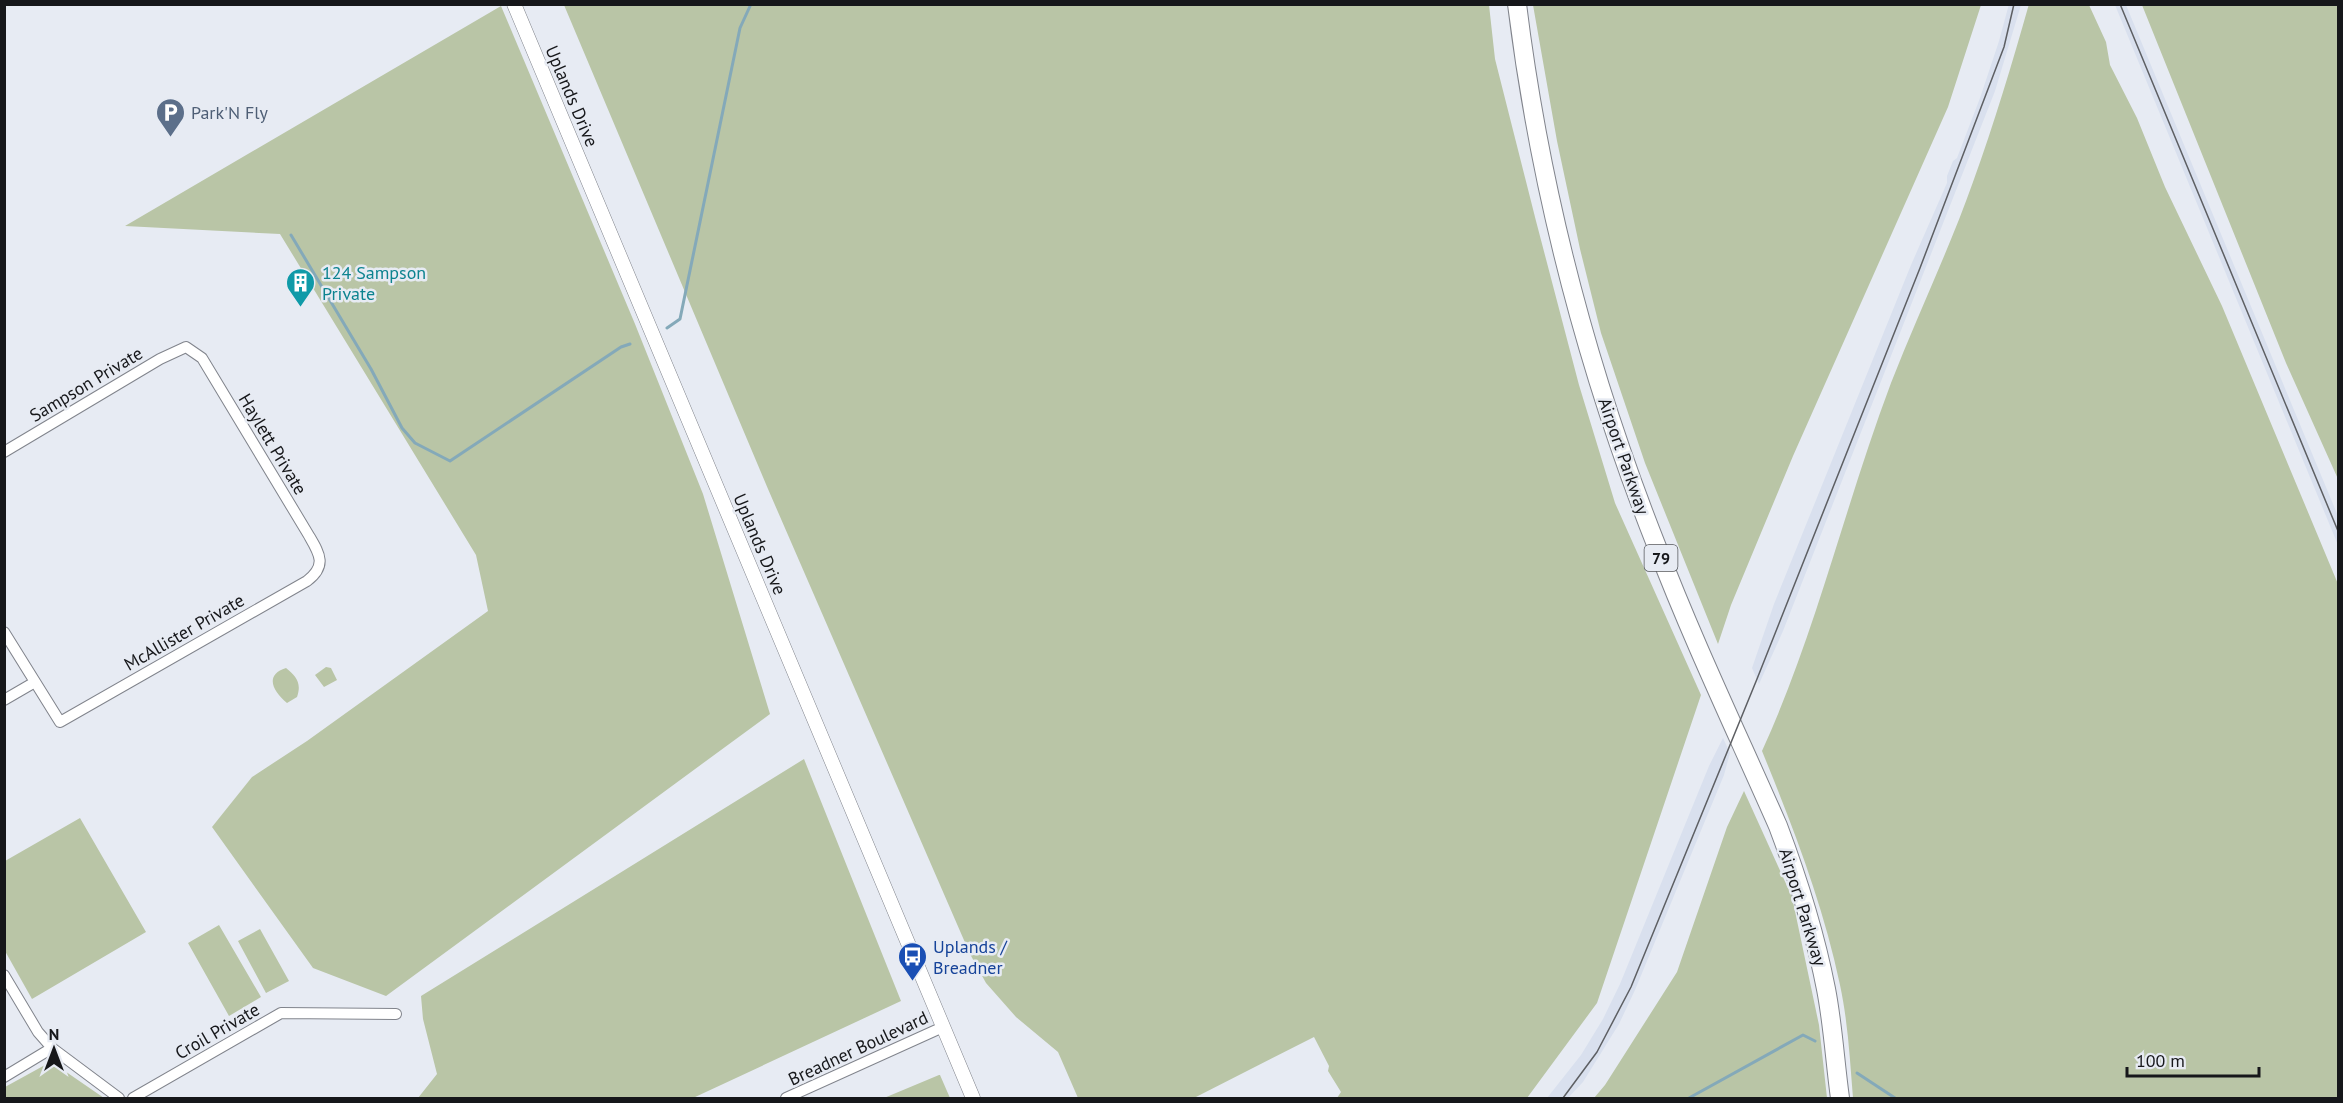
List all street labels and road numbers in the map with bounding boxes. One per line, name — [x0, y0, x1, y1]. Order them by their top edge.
street label: Uplands Drive — [540, 42, 604, 150]
street label: Sampson Private — [25, 341, 147, 427]
street label: Haylett Private — [234, 389, 312, 499]
street label: Airport Parkway — [1593, 395, 1655, 518]
street label: Uplands Drive — [728, 490, 792, 598]
road number: 79 — [1644, 545, 1678, 571]
street label: McAllister Private — [120, 588, 248, 676]
street label: Airport Parkway — [1774, 845, 1832, 969]
street label: Croil Private — [171, 998, 263, 1064]
street label: Breadner Boulevard — [784, 1006, 932, 1090]

